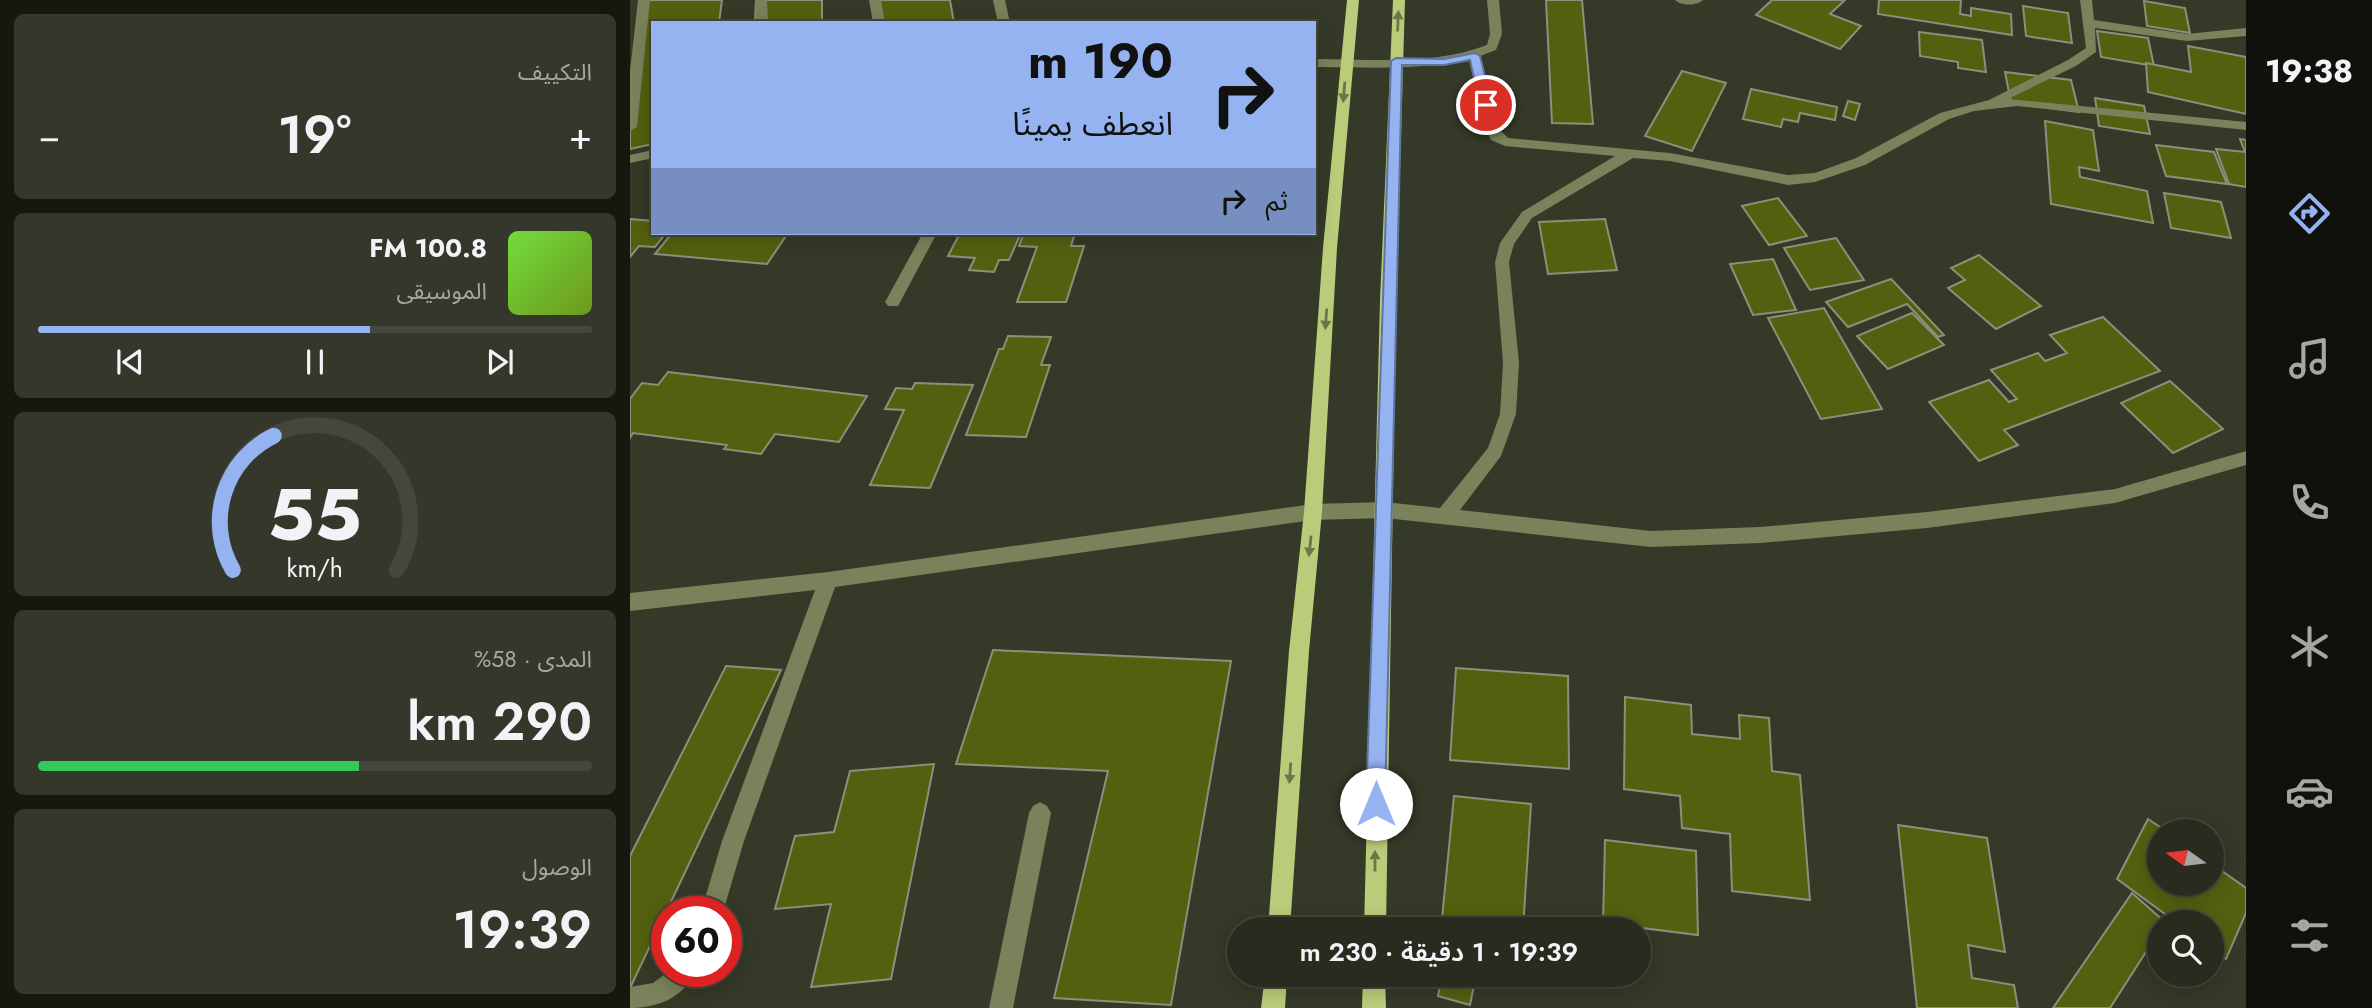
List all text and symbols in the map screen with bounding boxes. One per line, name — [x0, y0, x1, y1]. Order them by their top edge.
one-way arrow — [1392, 10, 1403, 32]
text: 190 m — [1028, 26, 1173, 96]
text: 19:38 — [2265, 48, 2353, 94]
icon: right — [1197, 49, 1288, 140]
text: التكييف — [518, 55, 592, 89]
pin — [1456, 75, 1516, 135]
one-way arrow — [1338, 82, 1349, 104]
icon: arrive — [1467, 86, 1505, 124]
text: 19° — [278, 97, 352, 173]
text: انعطف يمينًا — [1012, 101, 1173, 147]
text: − — [38, 108, 60, 163]
text: + — [569, 108, 592, 163]
icon: right — [1214, 182, 1252, 220]
text: ثم — [1266, 182, 1288, 220]
icon: directions — [2285, 189, 2334, 238]
text: 100.8 FM — [369, 229, 487, 267]
text: الموسيقى — [396, 274, 487, 308]
one-way arrow — [1320, 308, 1331, 330]
icon: music — [2285, 334, 2334, 383]
icon: previous — [111, 343, 149, 381]
icon: pause — [296, 343, 334, 381]
icon: next — [481, 343, 519, 381]
text: 55 — [268, 462, 362, 567]
icon: phone — [2285, 478, 2334, 527]
one-way arrow — [1304, 535, 1315, 557]
text: km/h — [287, 550, 343, 586]
icon: climate — [2285, 622, 2334, 671]
text: المدى · 58% — [474, 642, 592, 676]
text: 290 km — [407, 684, 592, 760]
one-way arrow — [1284, 762, 1295, 784]
position arrow — [1339, 767, 1413, 841]
icon: car — [2285, 767, 2334, 816]
north arrow — [2147, 819, 2224, 896]
map controls — [2147, 819, 2224, 987]
text: الوصول — [522, 850, 592, 884]
one-way arrow — [1369, 850, 1381, 872]
text: 19:39 — [452, 892, 592, 968]
speed limit sign: 60 — [651, 896, 742, 987]
button: search — [2147, 910, 2224, 987]
icon: filters — [2285, 911, 2334, 960]
text: 19:39 · 1 دقيقة · 230 m — [1300, 933, 1578, 971]

